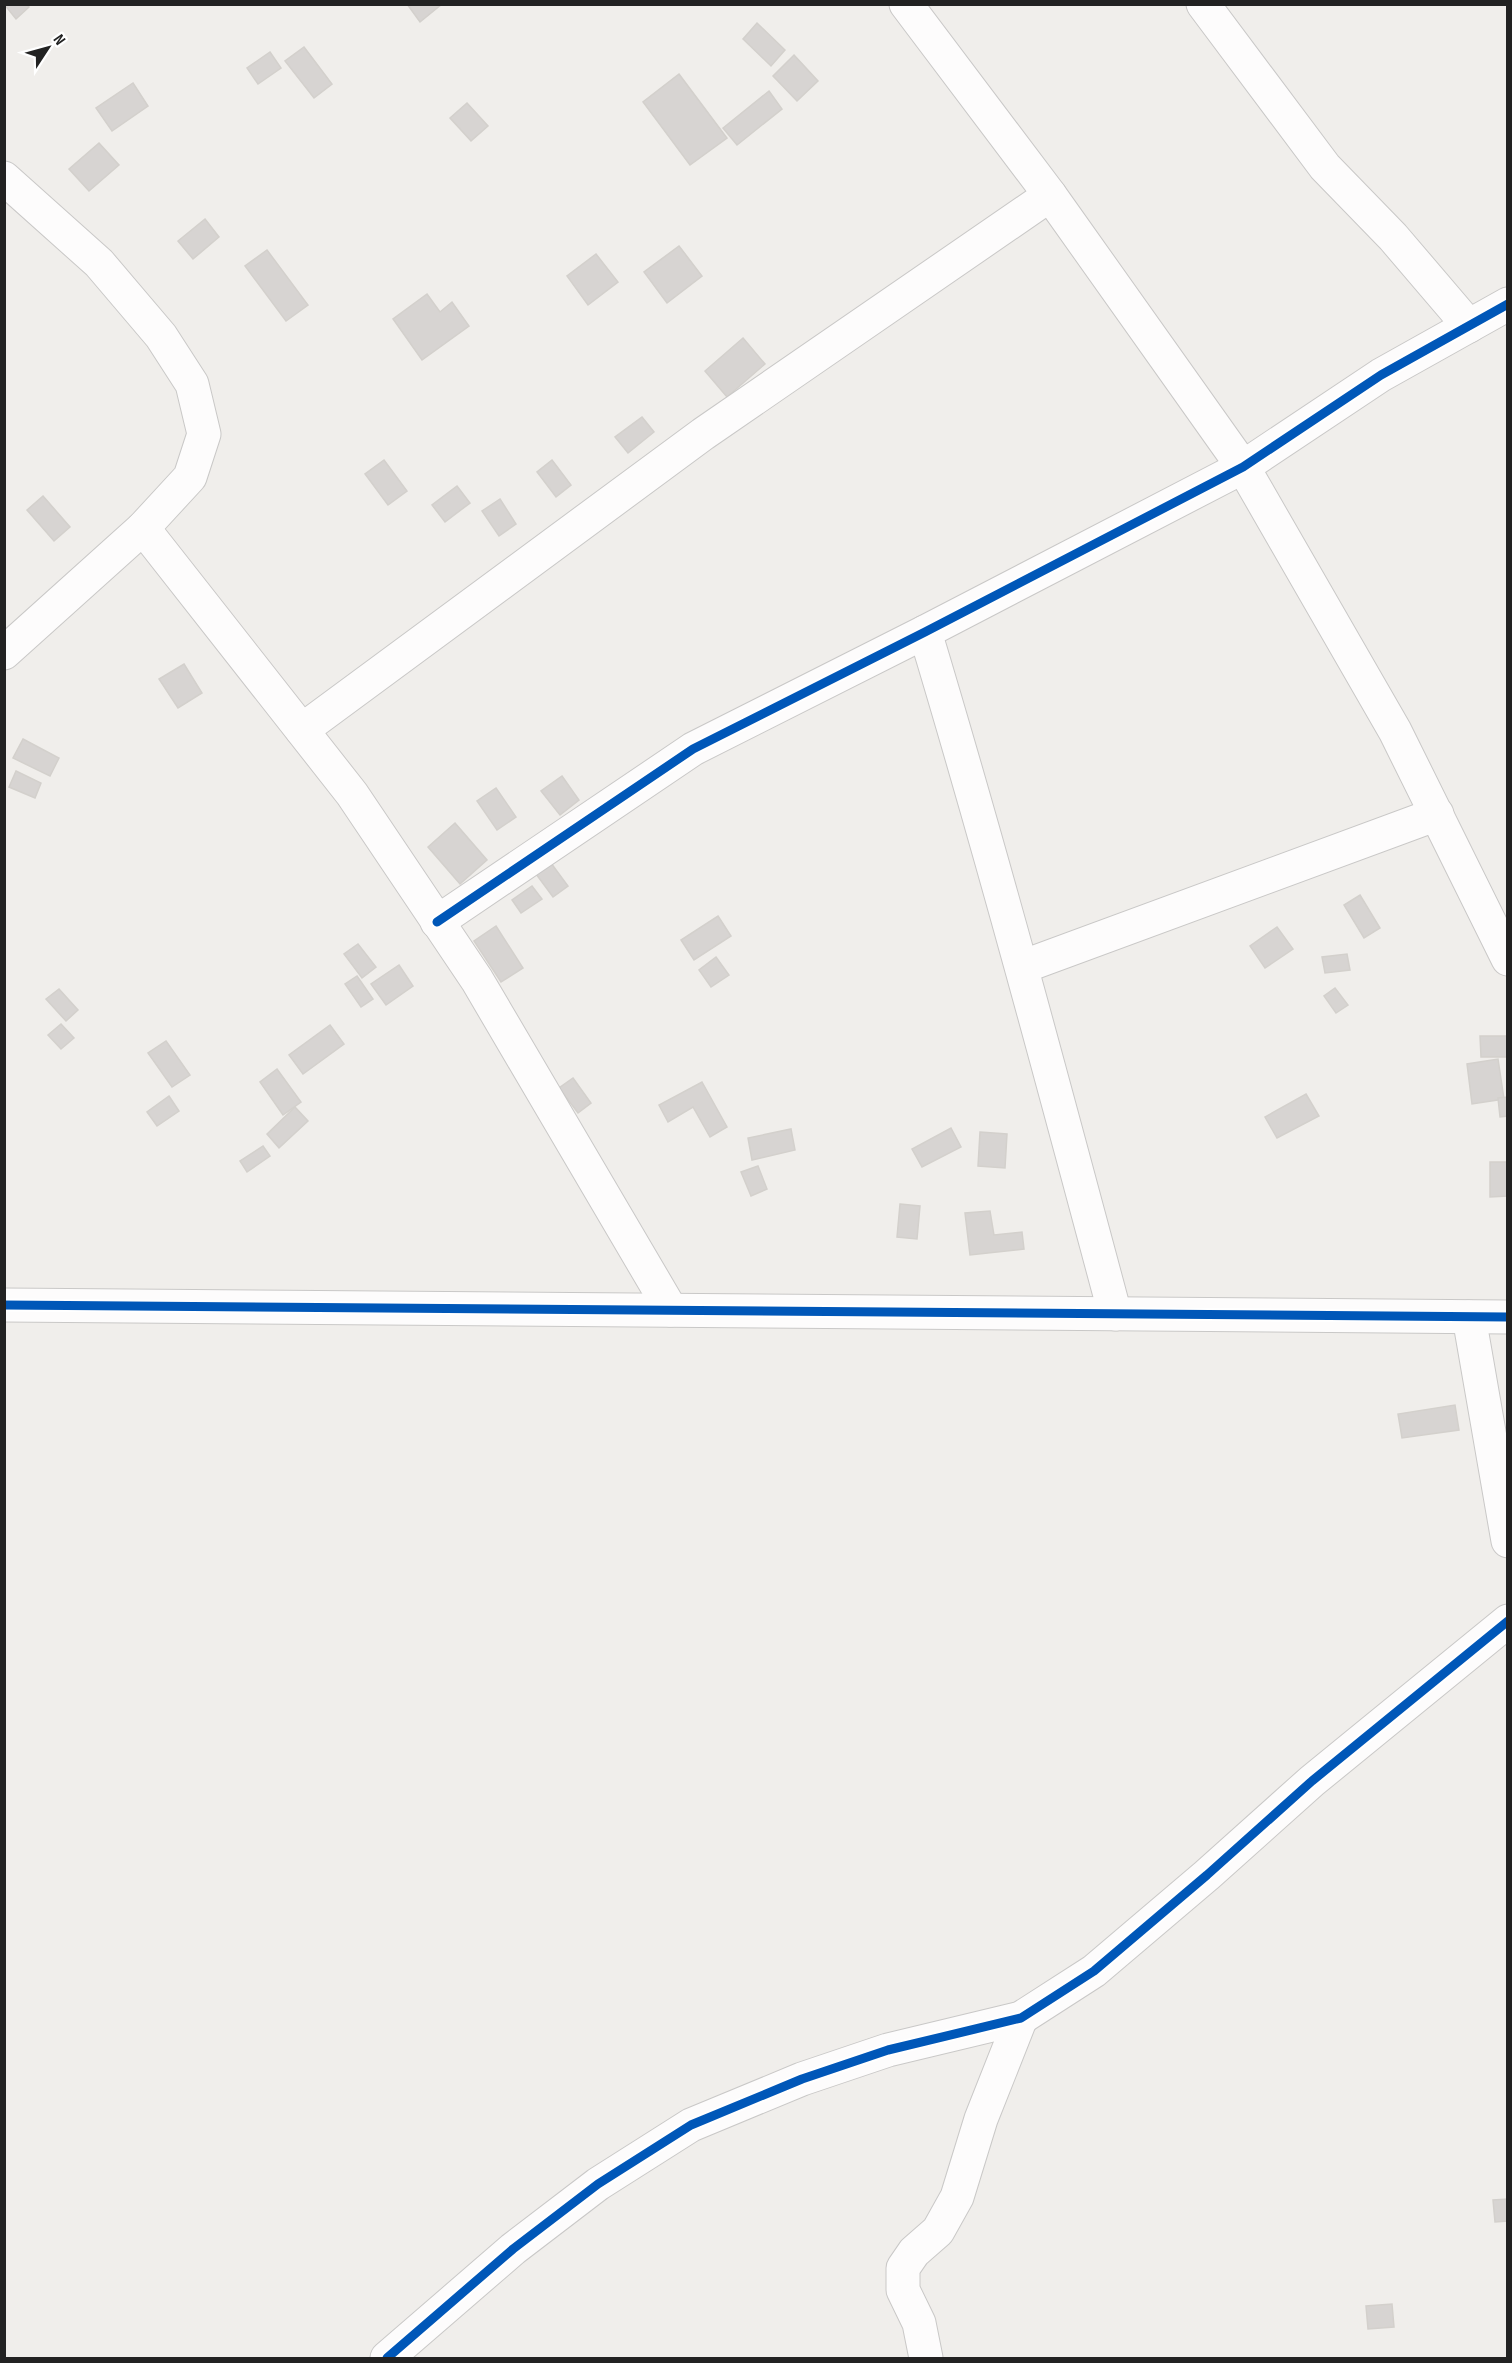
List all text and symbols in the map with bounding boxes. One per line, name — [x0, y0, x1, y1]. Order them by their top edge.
north arrow — [18, 18, 78, 78]
text: N — [49, 31, 69, 49]

